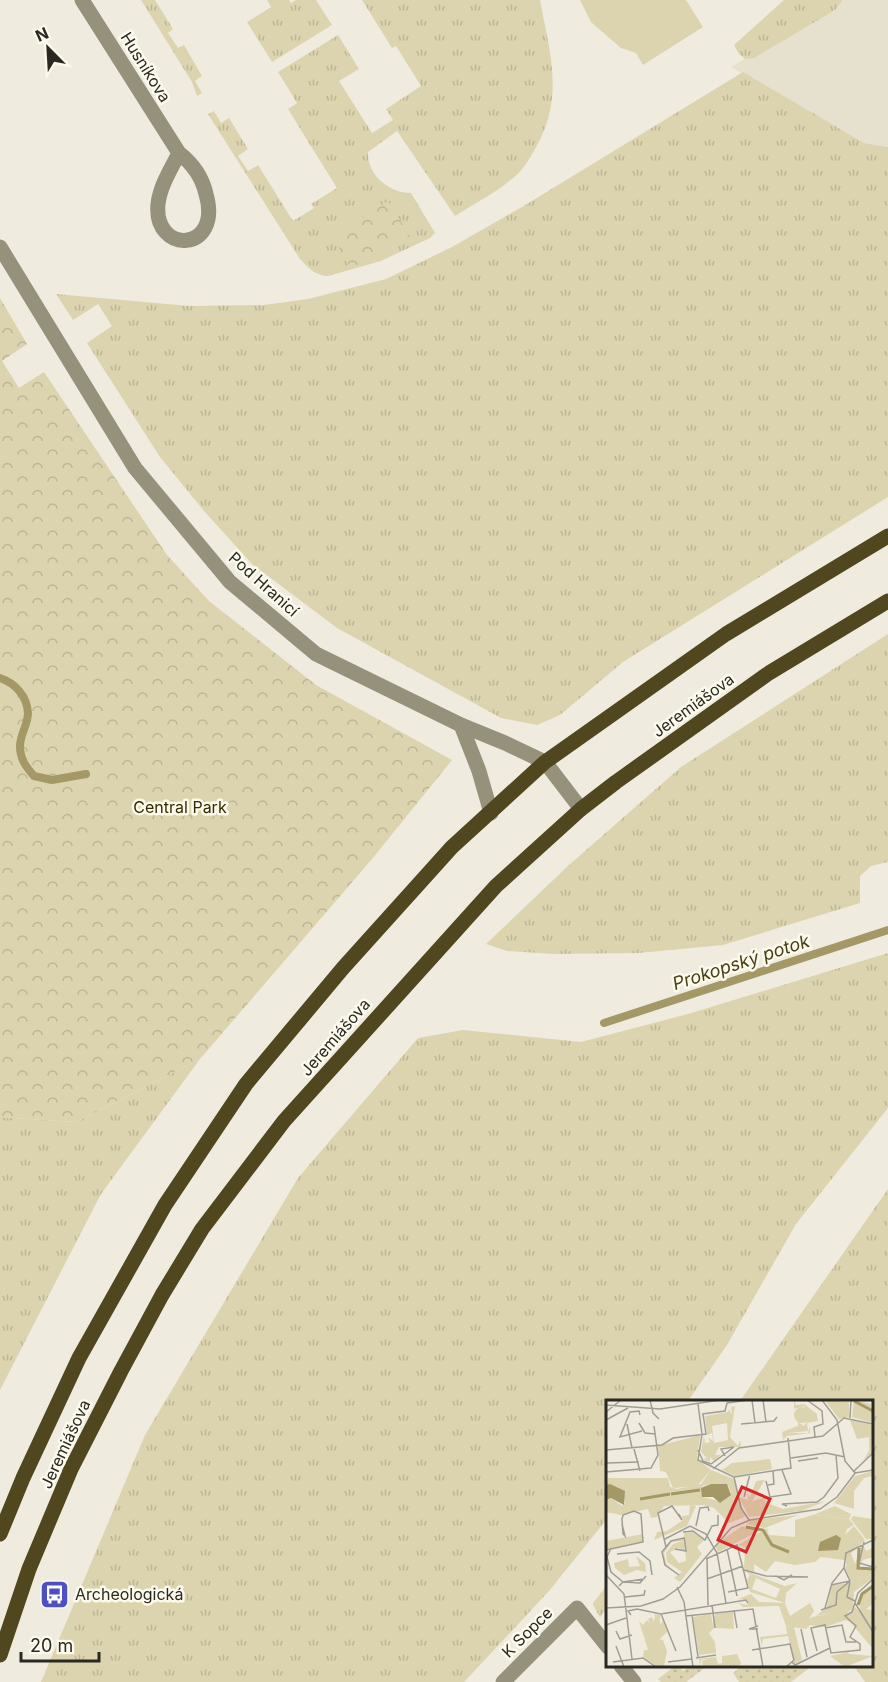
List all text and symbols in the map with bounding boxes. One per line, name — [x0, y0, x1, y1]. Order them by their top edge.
north arrow — [18, 18, 78, 78]
text: N — [32, 23, 52, 46]
street label: Husníkova — [117, 28, 175, 106]
street label: Pod Hranicí — [225, 547, 303, 621]
street label: Jeremiášova — [648, 669, 738, 741]
park label: Central Park — [133, 797, 227, 817]
water label: Prokopský potok — [670, 930, 813, 994]
street label: Jeremiášova — [296, 994, 374, 1080]
street label: Jeremiášova — [36, 1396, 94, 1492]
inset map — [606, 1400, 873, 1667]
bus stop icon: Archeologická — [38, 1578, 70, 1610]
place label: Archeologická — [75, 1584, 183, 1604]
street label: K Sopce — [498, 1603, 556, 1661]
scale bar — [21, 1625, 99, 1663]
text: 20 m — [30, 1635, 73, 1656]

